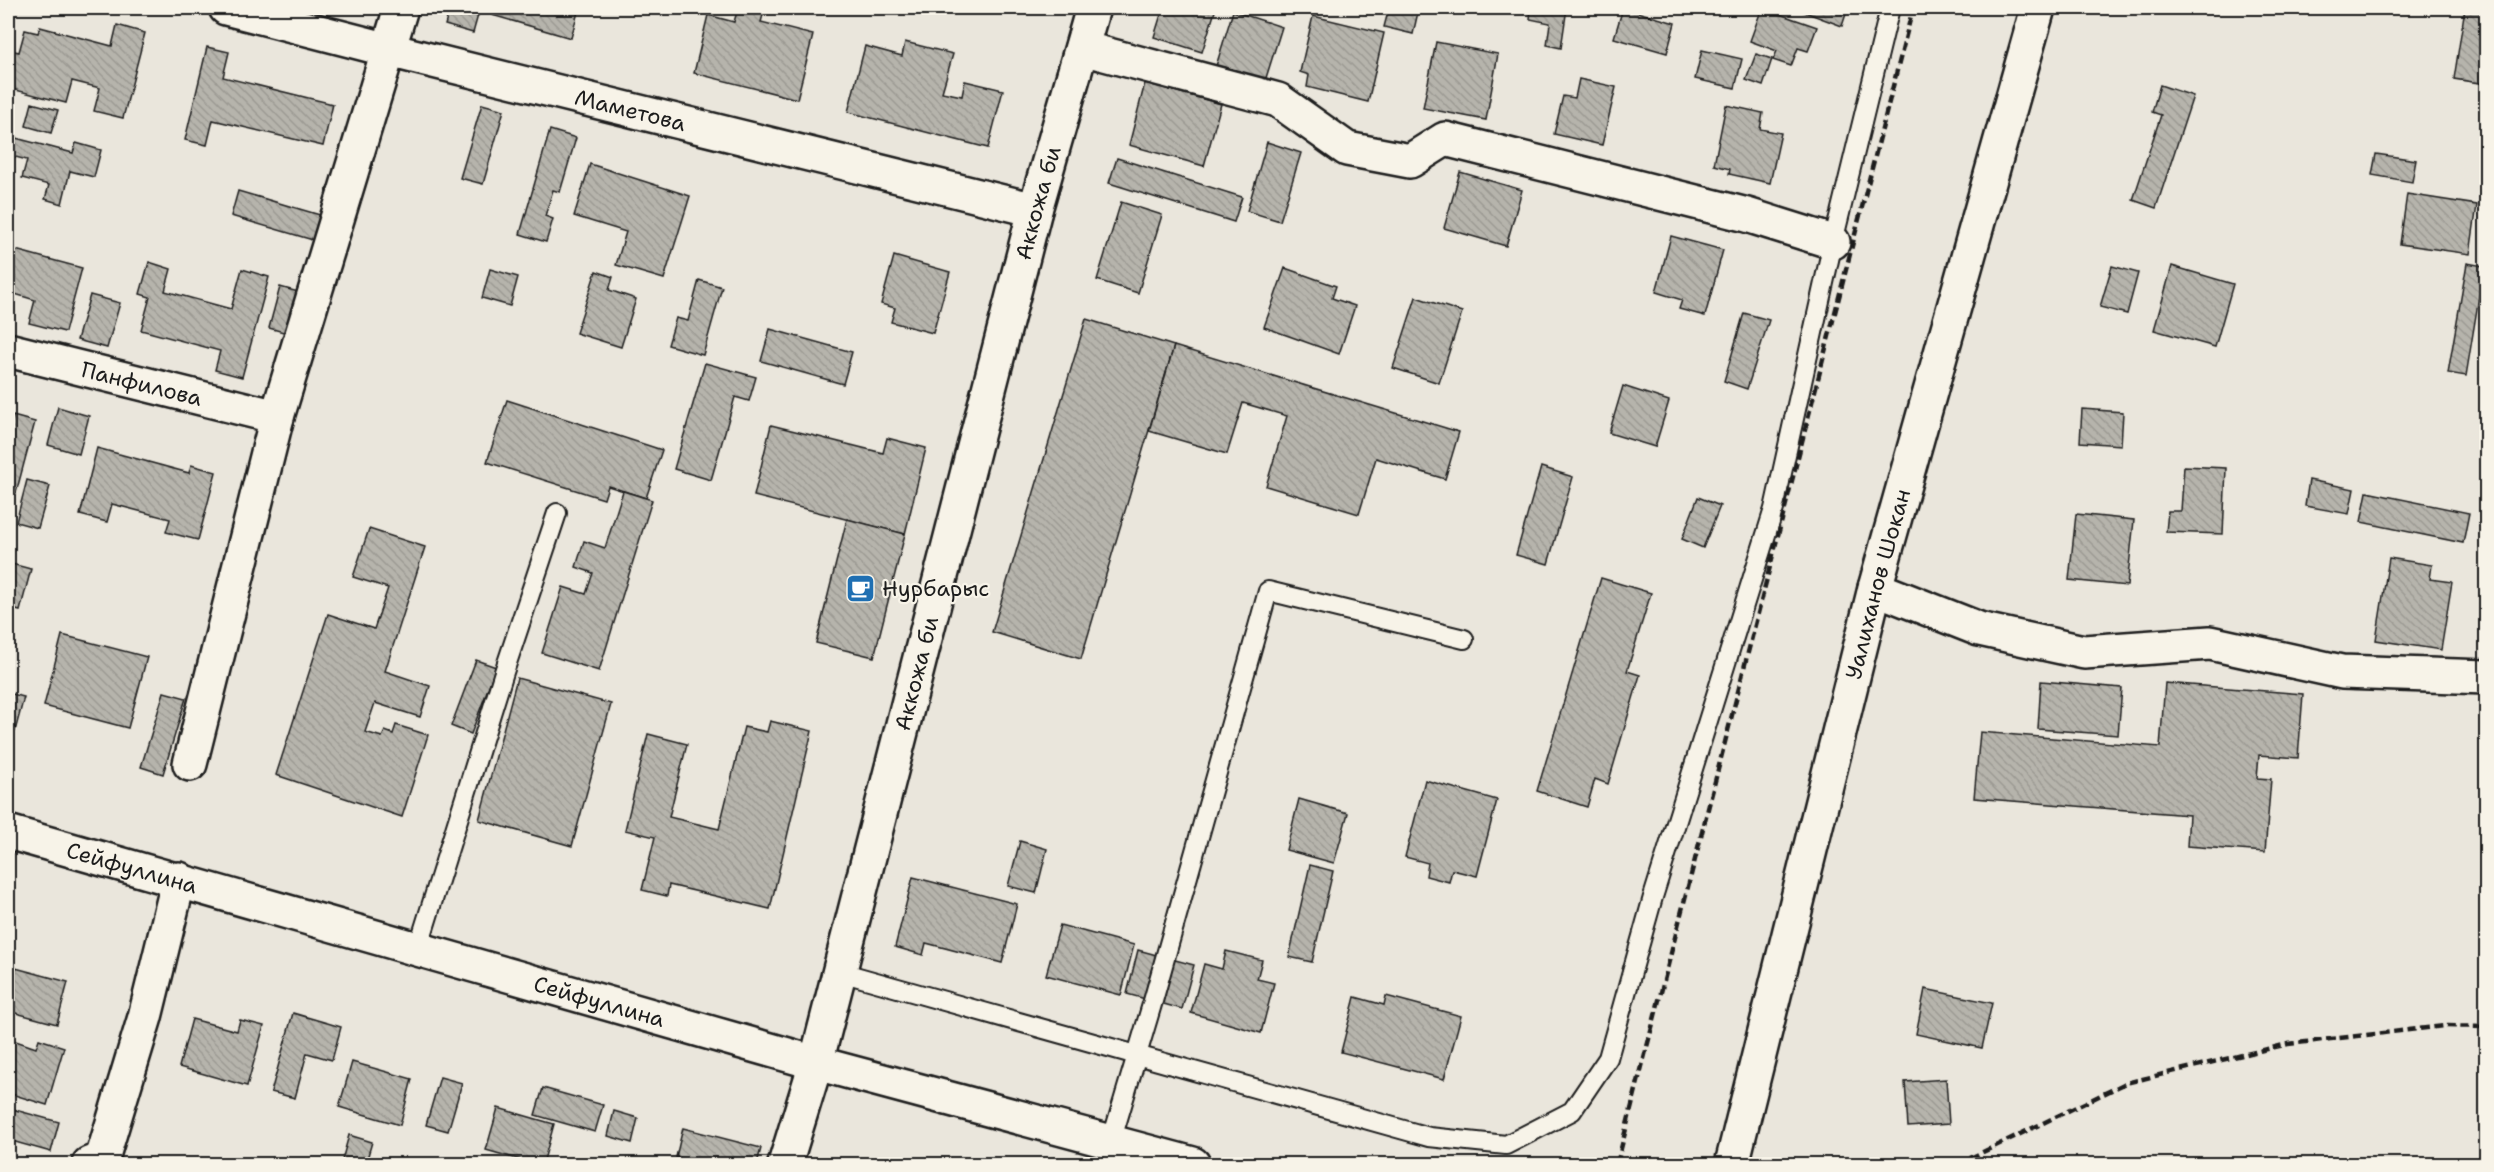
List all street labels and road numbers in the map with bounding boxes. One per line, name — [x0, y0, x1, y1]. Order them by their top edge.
street label: Маметова — [572, 83, 689, 138]
street label: Аккожа би — [1009, 142, 1068, 263]
street label: Панфилова — [78, 355, 205, 413]
street label: Уалиханов Шокан — [1839, 486, 1917, 682]
street label: Аккожа би — [888, 613, 945, 734]
street label: Сейфуллина — [63, 835, 201, 901]
street label: Сейфуллина — [530, 969, 668, 1034]

